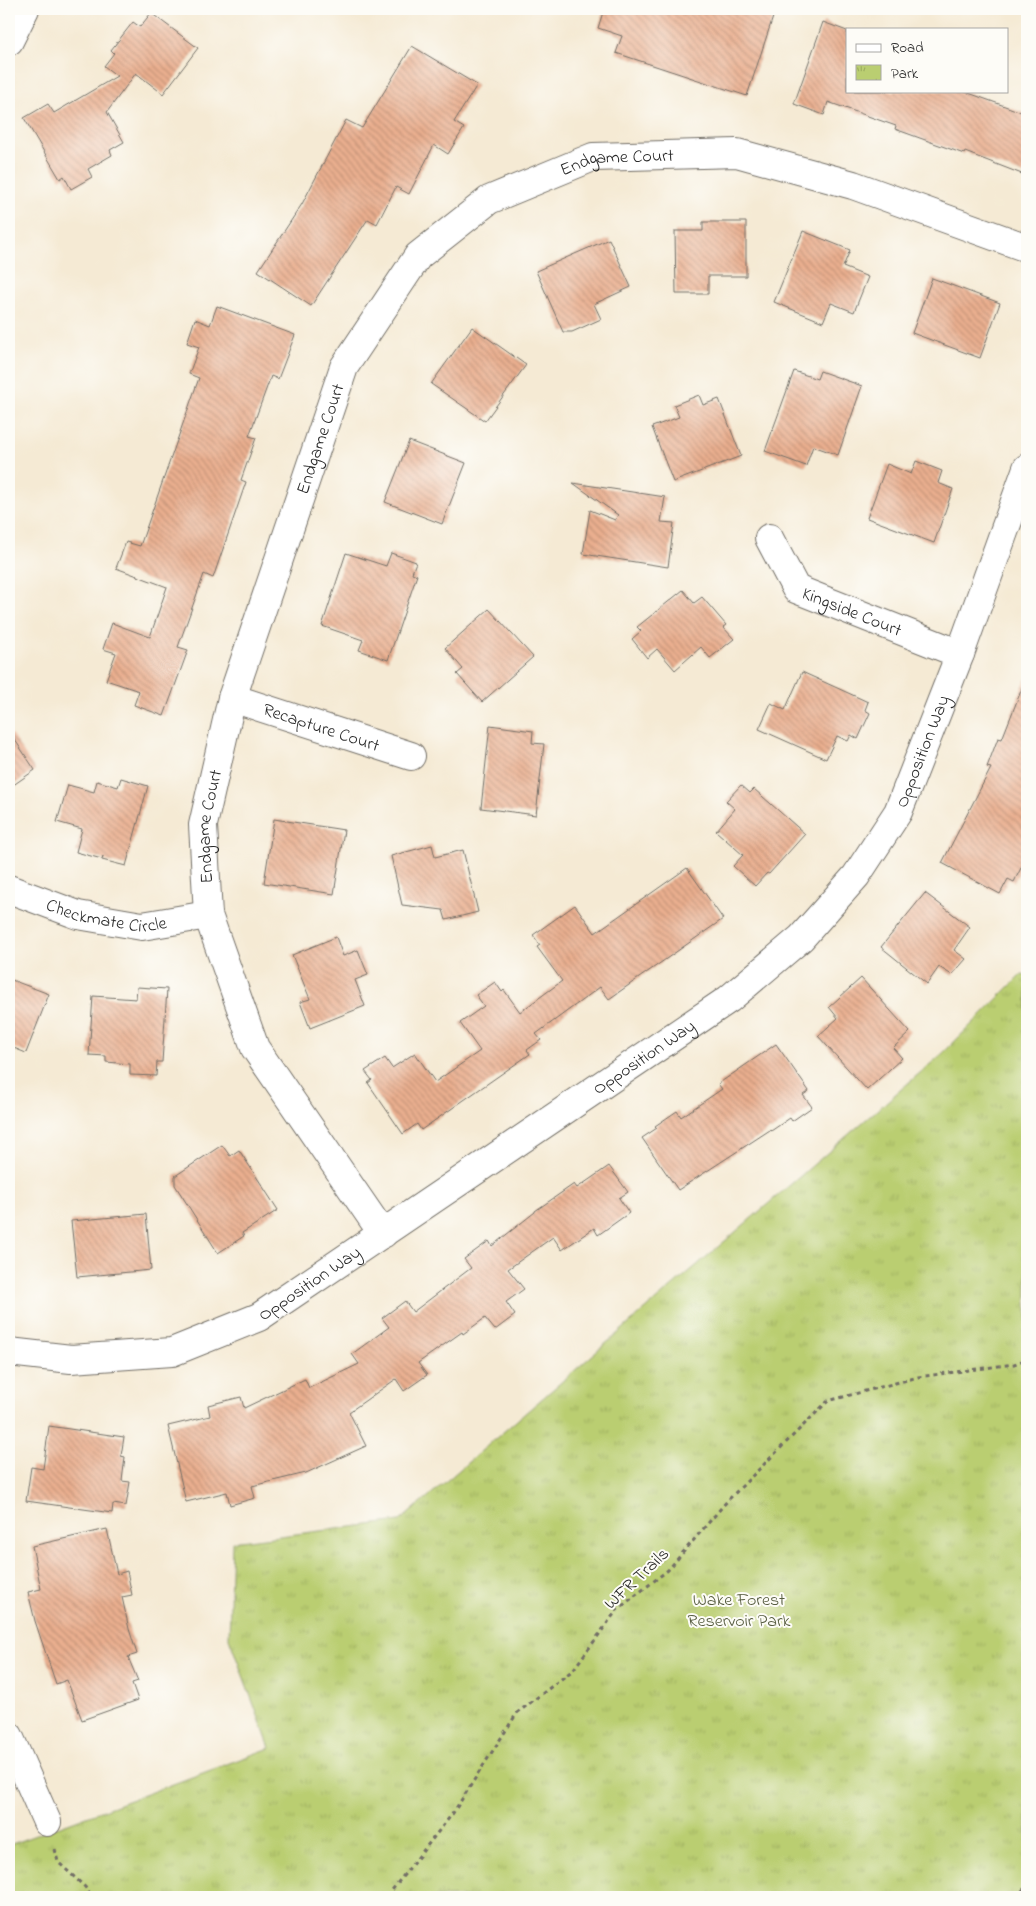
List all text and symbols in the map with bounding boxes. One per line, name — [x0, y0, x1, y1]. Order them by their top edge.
legend — [846, 28, 1008, 92]
text: Road — [891, 37, 924, 59]
text: Park — [891, 63, 919, 85]
street label: Endgame Court — [557, 144, 674, 184]
street label: Endgame Court — [291, 380, 352, 498]
street label: Kingside Court — [798, 582, 905, 645]
street label: Opposition Way — [890, 692, 958, 812]
street label: Recapture Court — [259, 698, 382, 760]
street label: Endgame Court — [192, 767, 230, 884]
street label: Checkmate Circle — [42, 893, 170, 941]
street label: Opposition Way — [588, 1014, 701, 1102]
street label: Opposition Way — [254, 1241, 367, 1329]
street label: WFR Trails — [599, 1542, 676, 1617]
park label: Wake Forest Reservoir Park — [688, 1588, 791, 1635]

